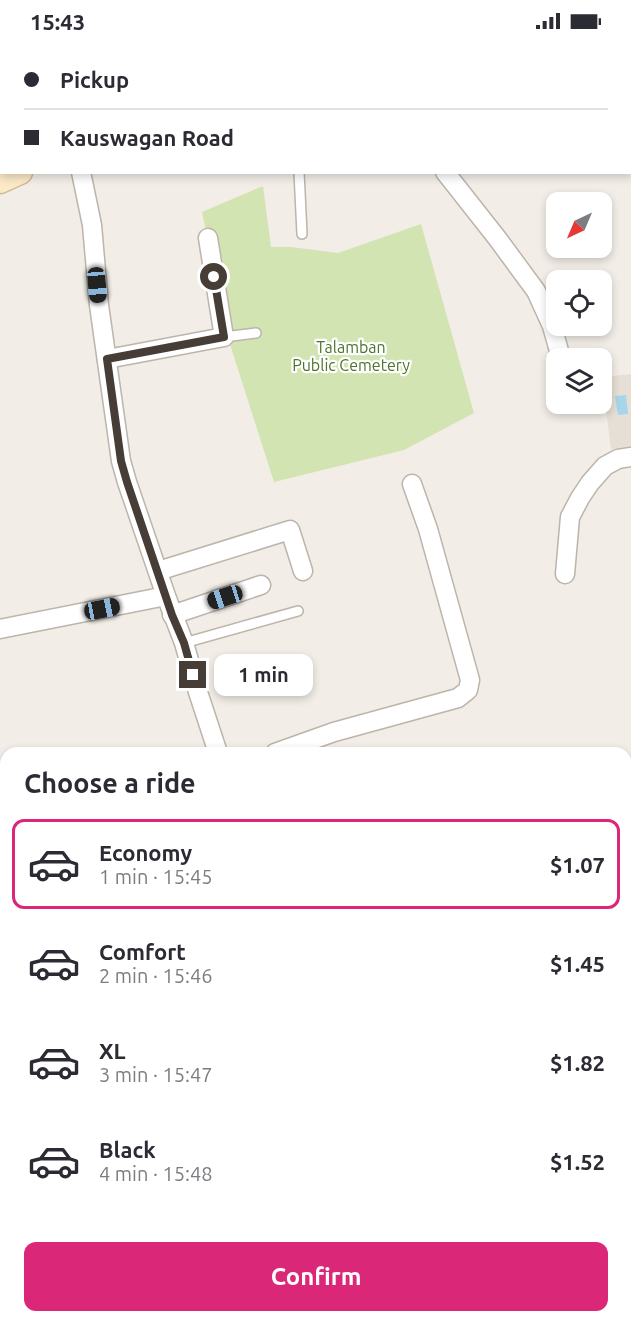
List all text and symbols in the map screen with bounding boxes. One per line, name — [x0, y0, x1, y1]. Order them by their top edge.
text: 15:43 — [30, 9, 85, 34]
text: Pickup — [60, 67, 129, 92]
text: Kauswagan Road — [60, 125, 234, 150]
north arrow — [546, 192, 612, 258]
map controls — [546, 192, 612, 414]
route start — [200, 263, 227, 290]
car — [86, 266, 108, 304]
button: locate — [546, 270, 612, 336]
park label: Talamban Public Cemetery — [292, 338, 410, 374]
button: layers — [546, 348, 612, 414]
car — [205, 583, 245, 611]
car — [83, 597, 121, 621]
callout: 1 min — [214, 654, 313, 696]
route end — [179, 661, 206, 688]
text: 1 min — [238, 663, 289, 686]
text: Choose a ride — [24, 768, 196, 798]
icon: car — [27, 837, 81, 891]
text: Economy — [99, 840, 192, 865]
text: $1.07 — [550, 852, 605, 877]
text: 1 min · 15:45 — [99, 865, 213, 888]
icon: car — [27, 936, 81, 990]
text: Comfort — [99, 939, 186, 964]
text: $1.45 — [550, 951, 605, 976]
text: 2 min · 15:46 — [99, 964, 213, 987]
icon: car — [27, 1035, 81, 1089]
text: XL — [99, 1038, 126, 1063]
text: $1.82 — [550, 1050, 605, 1075]
text: 3 min · 15:47 — [99, 1063, 213, 1086]
icon: car — [27, 1134, 81, 1188]
text: Black — [99, 1137, 156, 1162]
text: $1.52 — [550, 1149, 605, 1174]
text: 4 min · 15:48 — [99, 1162, 213, 1185]
button: Confirm — [24, 1242, 608, 1311]

